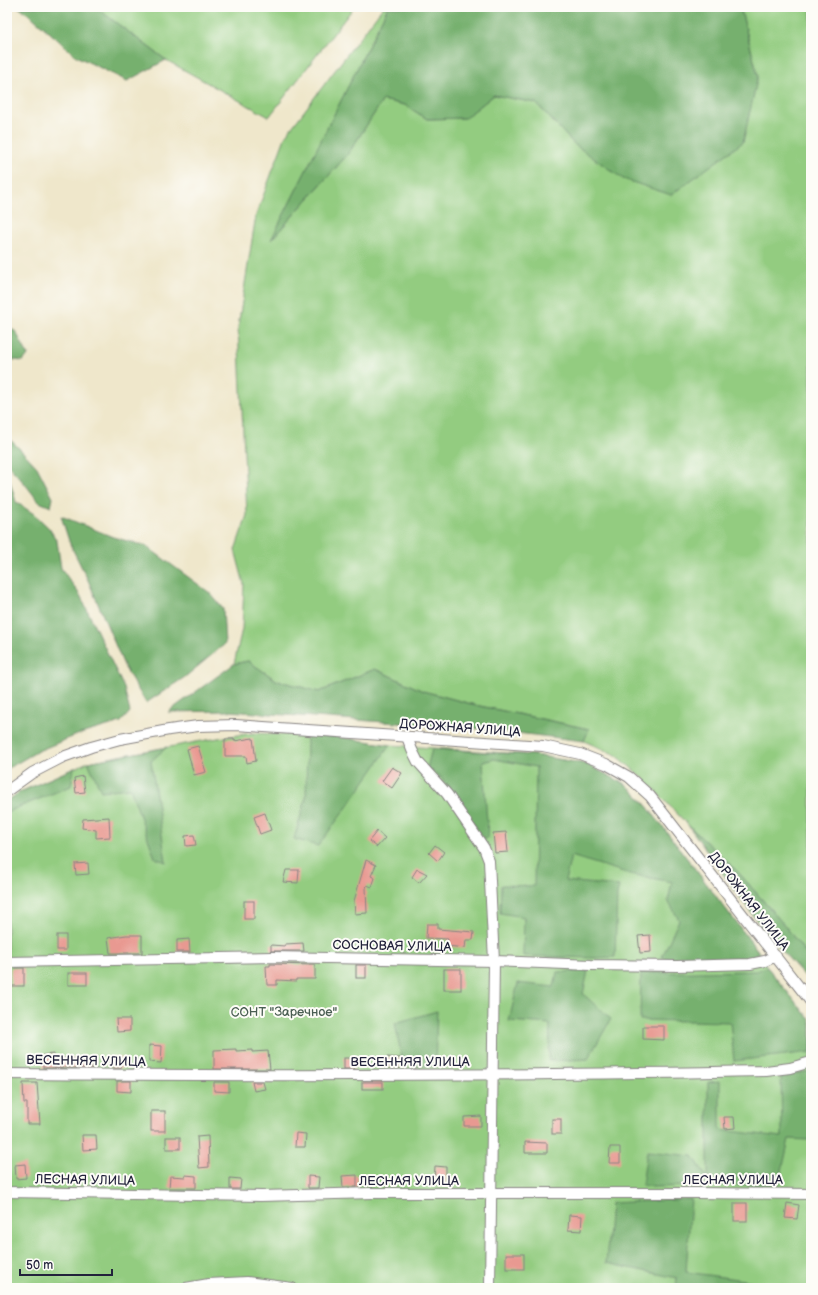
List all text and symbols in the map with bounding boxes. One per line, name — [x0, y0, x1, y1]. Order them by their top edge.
street label: ДОРОЖНАЯ УЛИЦА — [399, 716, 521, 740]
street label: ДОРОЖНАЯ УЛИЦА — [705, 848, 793, 954]
street label: СОСНОВАЯ УЛИЦА — [332, 937, 452, 955]
park label: СОНТ "Заречное" — [231, 1004, 337, 1020]
street label: ВЕСЕННЯЯ УЛИЦА — [26, 1052, 146, 1070]
street label: ВЕСЕННЯЯ УЛИЦА — [350, 1054, 470, 1070]
street label: ЛЕСНАЯ УЛИЦА — [34, 1171, 135, 1189]
street label: ЛЕСНАЯ УЛИЦА — [682, 1172, 783, 1188]
street label: ЛЕСНАЯ УЛИЦА — [358, 1173, 459, 1189]
scale bar — [20, 1251, 112, 1277]
text: 50 m — [26, 1258, 53, 1273]

